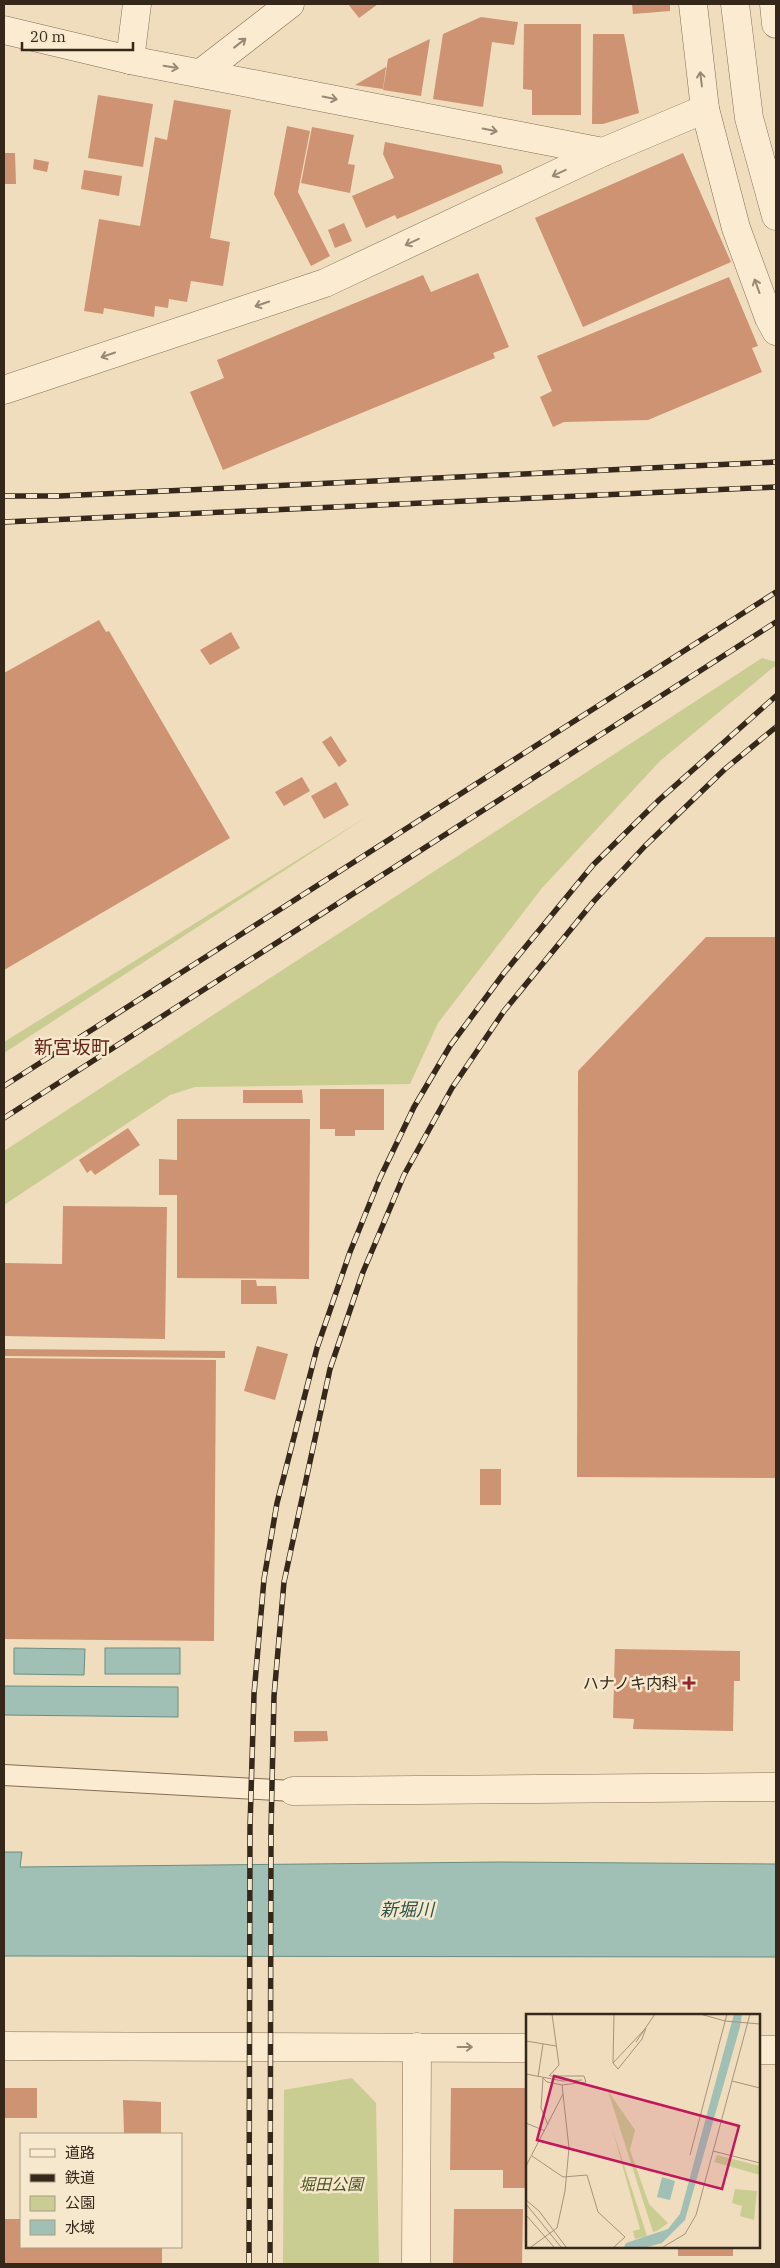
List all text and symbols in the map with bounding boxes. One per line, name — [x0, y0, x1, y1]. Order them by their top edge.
scale bar — [22, 20, 134, 52]
text: 20 m — [30, 27, 66, 46]
one-way arrow — [233, 37, 246, 48]
one-way arrow — [162, 63, 178, 73]
one-way arrow — [696, 71, 706, 87]
one-way arrow — [322, 94, 338, 104]
one-way arrow — [481, 125, 497, 135]
one-way arrow — [552, 169, 567, 178]
one-way arrow — [405, 238, 420, 247]
one-way arrow — [752, 279, 761, 294]
one-way arrow — [255, 300, 270, 309]
one-way arrow — [100, 351, 116, 361]
district label: 新宮坂町 — [34, 1035, 110, 1059]
place label: ハナノキ内科 — [583, 1673, 678, 1693]
marker: ハナノキ内科 — [682, 1676, 696, 1690]
water label: 新堀川 — [380, 1898, 436, 1921]
inset map — [526, 2014, 760, 2248]
one-way arrow — [457, 2042, 473, 2052]
legend — [20, 2133, 182, 2248]
text: 道路 — [65, 2143, 95, 2162]
text: 鉄道 — [65, 2168, 95, 2187]
park label: 堀田公園 — [299, 2174, 365, 2194]
text: 公園 — [65, 2193, 95, 2212]
text: 水域 — [65, 2218, 95, 2237]

